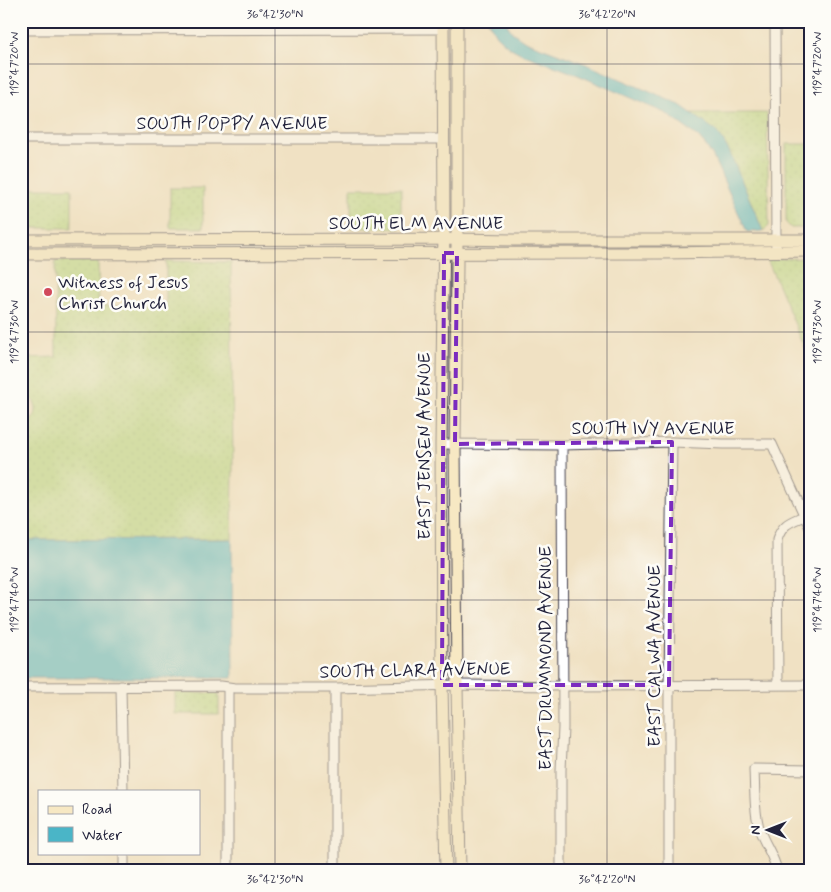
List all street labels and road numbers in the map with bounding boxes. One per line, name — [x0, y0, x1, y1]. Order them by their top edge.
street label: SOUTH POPPY AVENUE — [136, 112, 328, 136]
street label: SOUTH ELM AVENUE — [329, 212, 503, 236]
street label: EAST JENSEN AVENUE — [413, 352, 437, 540]
street label: SOUTH IVY AVENUE — [571, 417, 735, 441]
street label: EAST DRUMMOND AVENUE — [534, 546, 558, 770]
street label: EAST CALWA AVENUE — [643, 565, 667, 747]
street label: SOUTH CLARA AVENUE — [319, 657, 511, 685]

